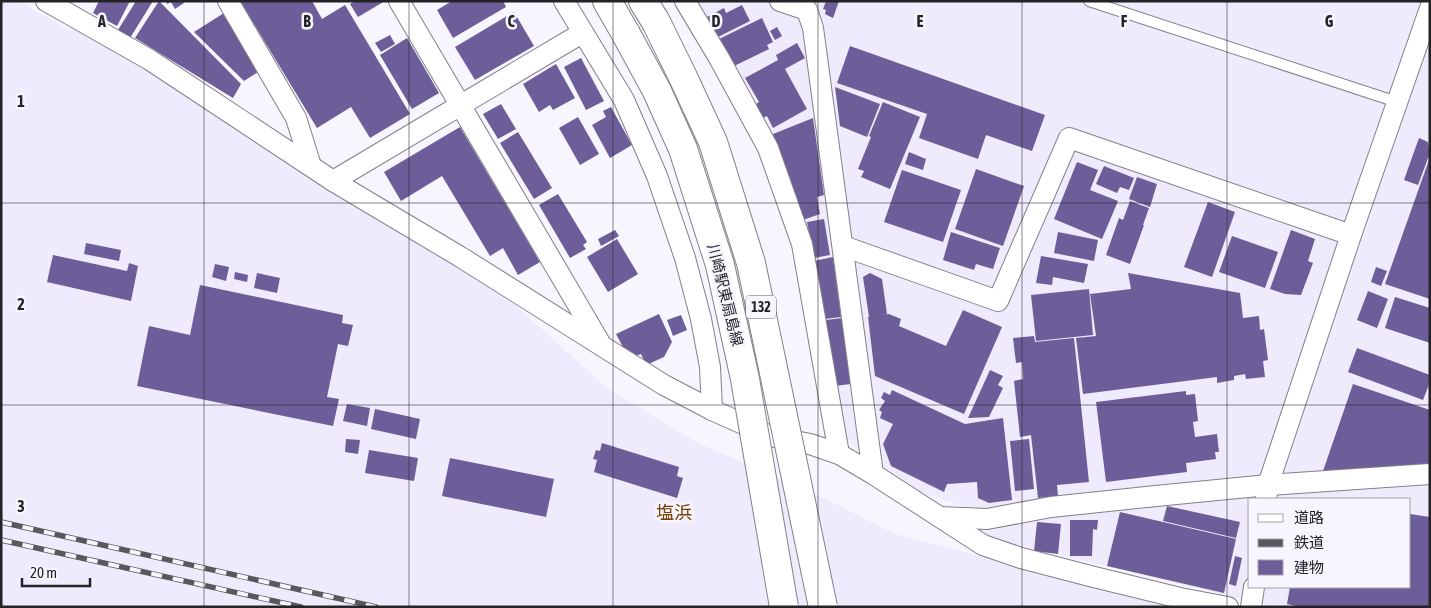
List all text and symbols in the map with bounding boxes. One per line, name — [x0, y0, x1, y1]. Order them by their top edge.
text: A — [97, 12, 106, 30]
text: B — [303, 12, 311, 30]
text: C — [507, 12, 515, 30]
text: D — [712, 12, 721, 30]
text: E — [917, 12, 924, 30]
text: F — [1121, 12, 1128, 30]
text: G — [1325, 12, 1334, 30]
text: 1 — [17, 92, 25, 110]
street label: 川崎駅東扇島線 — [705, 242, 746, 348]
text: 2 — [17, 295, 25, 313]
road number: 132 — [746, 296, 776, 318]
text: 3 — [17, 497, 25, 515]
legend — [1248, 498, 1411, 588]
district label: 塩浜 — [656, 502, 692, 523]
text: 道路 — [1294, 509, 1324, 526]
text: 鉄道 — [1294, 534, 1324, 551]
scale bar — [22, 556, 90, 588]
text: 建物 — [1294, 559, 1324, 576]
text: 20 m — [30, 564, 57, 581]

